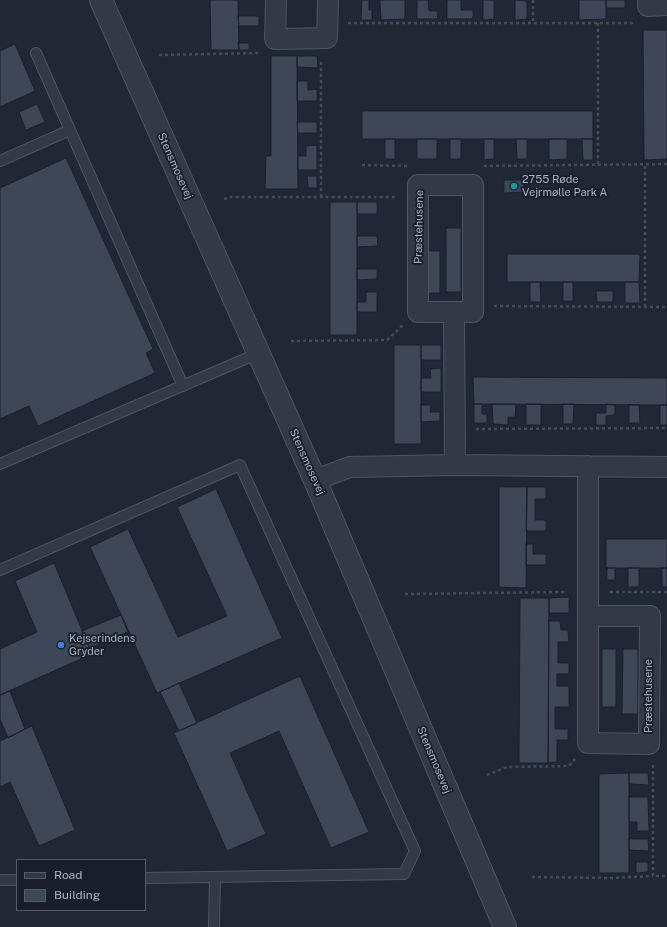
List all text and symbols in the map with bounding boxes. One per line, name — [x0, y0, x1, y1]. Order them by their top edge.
street label: Stensmosevej — [154, 131, 196, 201]
place label: 2755 Røde Vejrmølle Park A — [522, 173, 607, 199]
marker: 2755 Røde Vejrmølle Park A — [509, 181, 519, 191]
street label: Præstehusene — [412, 190, 426, 264]
street label: Stensmosevej — [286, 427, 328, 497]
place label: Kejserindens Gryder — [69, 632, 135, 658]
marker: Kejserindens Gryder — [56, 640, 66, 650]
street label: Præstehusene — [642, 659, 656, 733]
street label: Stensmosevej — [414, 725, 454, 795]
legend — [16, 859, 146, 911]
text: Road — [54, 868, 82, 882]
text: Building — [54, 888, 100, 902]

